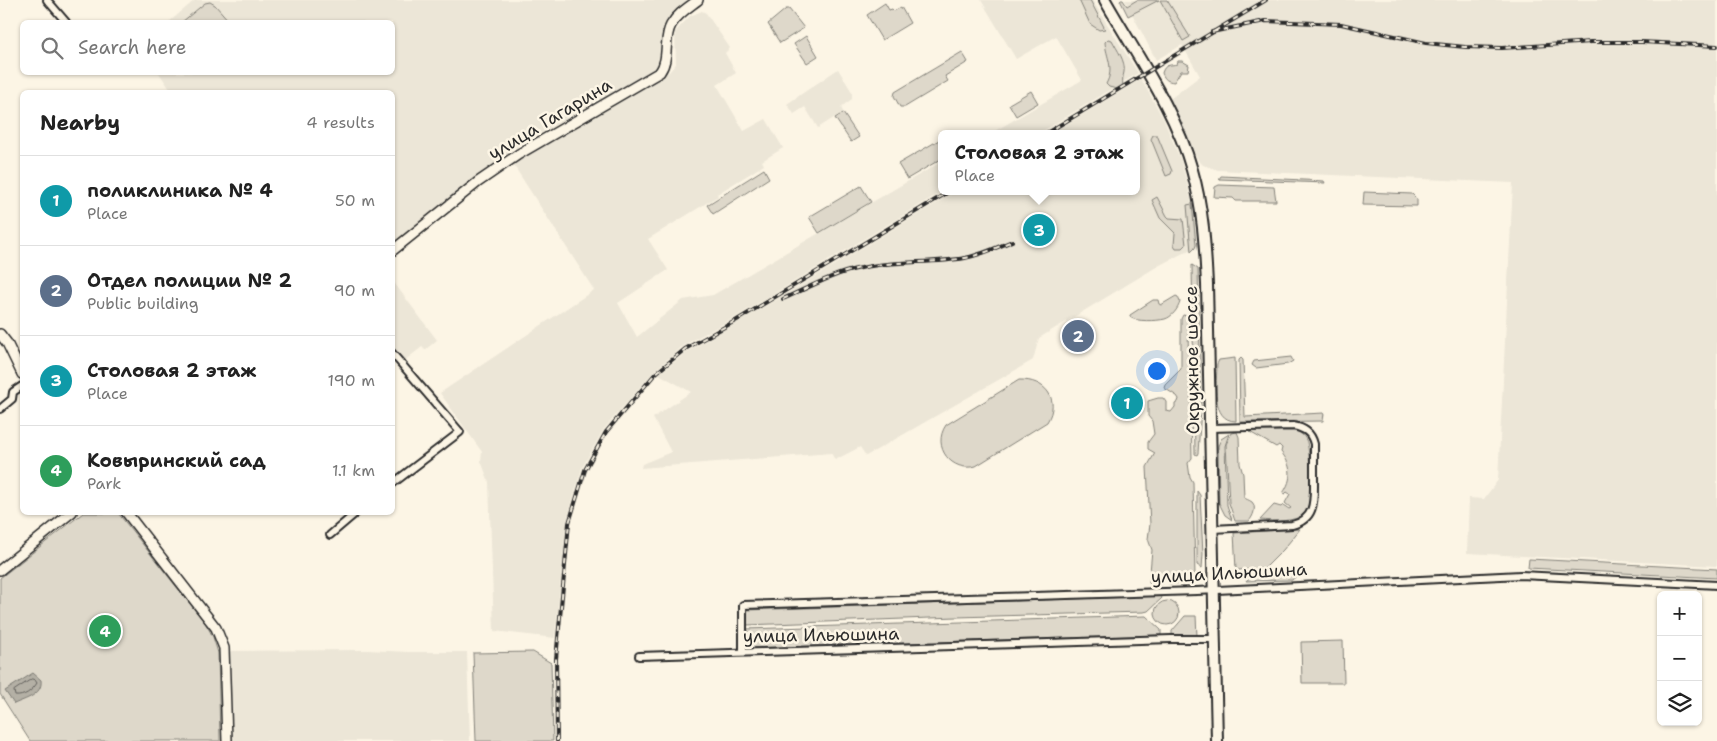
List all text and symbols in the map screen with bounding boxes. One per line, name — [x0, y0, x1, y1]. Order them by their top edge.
search box — [20, 20, 395, 75]
icon: search — [38, 34, 66, 62]
text: Search here — [78, 35, 187, 60]
street label: улица Гагарина — [484, 73, 616, 165]
text: Nearby — [40, 109, 120, 137]
text: 4 results — [306, 112, 375, 133]
popup — [938, 130, 1140, 195]
text: Столовая 2 этаж — [954, 140, 1124, 165]
text: Place — [954, 165, 995, 186]
text: поликлиника № 4 — [87, 178, 273, 203]
text: 1 — [52, 190, 60, 211]
text: 50 m — [335, 190, 375, 211]
text: Place — [87, 203, 128, 224]
pin: 3 — [1023, 211, 1055, 249]
text: Отдел полиции № 2 — [87, 268, 292, 293]
text: 2 — [50, 280, 62, 301]
text: 90 m — [334, 280, 375, 301]
street label: Окружное шоссе — [1179, 285, 1205, 435]
text: Public building — [87, 293, 199, 314]
pin: 2 — [1062, 317, 1094, 355]
text: Столовая 2 этаж — [87, 358, 256, 383]
your location — [1144, 358, 1170, 384]
text: 3 — [50, 370, 62, 391]
text: 190 m — [328, 370, 375, 391]
text: Place — [87, 383, 128, 404]
pin: 1 — [1111, 384, 1143, 422]
text: Ковыринский сад — [87, 448, 266, 473]
text: 4 — [50, 460, 62, 481]
text: 1.1 km — [332, 460, 375, 481]
text: Park — [87, 473, 121, 494]
street label: улица Ильюшина — [1150, 557, 1308, 589]
map controls — [1657, 591, 1702, 726]
button: + — [1657, 591, 1702, 636]
pin: 4 — [89, 612, 121, 650]
street label: улица Ильюшина — [743, 622, 899, 648]
button: − — [1657, 636, 1702, 681]
button: layers — [1657, 681, 1702, 726]

